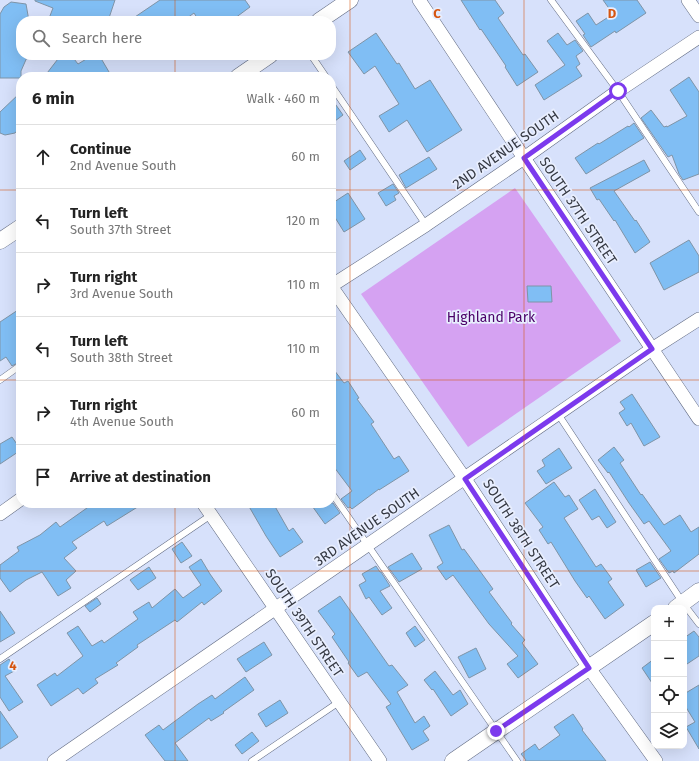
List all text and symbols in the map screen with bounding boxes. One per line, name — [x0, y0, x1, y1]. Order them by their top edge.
text: C — [433, 6, 441, 21]
text: D — [608, 6, 617, 21]
search box — [16, 16, 336, 60]
icon: search — [30, 27, 52, 49]
text: Search here — [62, 29, 142, 47]
route start — [609, 82, 627, 100]
text: 6 min — [32, 88, 75, 109]
text: Walk · 460 m — [247, 91, 320, 106]
street label: 2ND AVENUE SOUTH — [450, 107, 562, 193]
text: Continue — [70, 140, 131, 158]
icon: ahead — [32, 146, 54, 168]
text: 60 m — [291, 149, 320, 164]
street label: SOUTH 37TH STREET — [536, 154, 621, 269]
text: 2nd Avenue South — [70, 158, 176, 173]
text: Turn left — [70, 204, 128, 222]
icon: left — [32, 210, 54, 232]
text: 120 m — [286, 213, 320, 228]
text: South 37th Street — [70, 222, 171, 237]
text: Turn right — [70, 268, 137, 286]
icon: right — [32, 274, 54, 296]
text: 110 m — [287, 277, 320, 292]
text: 3rd Avenue South — [70, 286, 173, 301]
park label: Highland Park — [447, 309, 536, 326]
text: Turn left — [70, 332, 128, 350]
icon: left — [32, 338, 54, 360]
text: 110 m — [287, 341, 320, 356]
text: South 38th Street — [70, 350, 173, 365]
text: Turn right — [70, 396, 137, 414]
icon: right — [32, 402, 54, 424]
text: 60 m — [291, 405, 320, 420]
text: 4th Avenue South — [70, 414, 174, 429]
icon: arrive — [32, 466, 54, 488]
text: Arrive at destination — [70, 468, 211, 486]
street label: SOUTH 38TH STREET — [479, 476, 563, 593]
street label: 3RD AVENUE SOUTH — [311, 484, 423, 570]
street label: SOUTH 39TH STREET — [262, 566, 347, 681]
map controls — [651, 605, 687, 749]
button: + — [651, 605, 687, 641]
button: − — [651, 641, 687, 677]
text: 4 — [9, 658, 17, 673]
button: locate — [651, 677, 687, 713]
button: layers — [651, 713, 687, 749]
route end — [487, 722, 505, 740]

